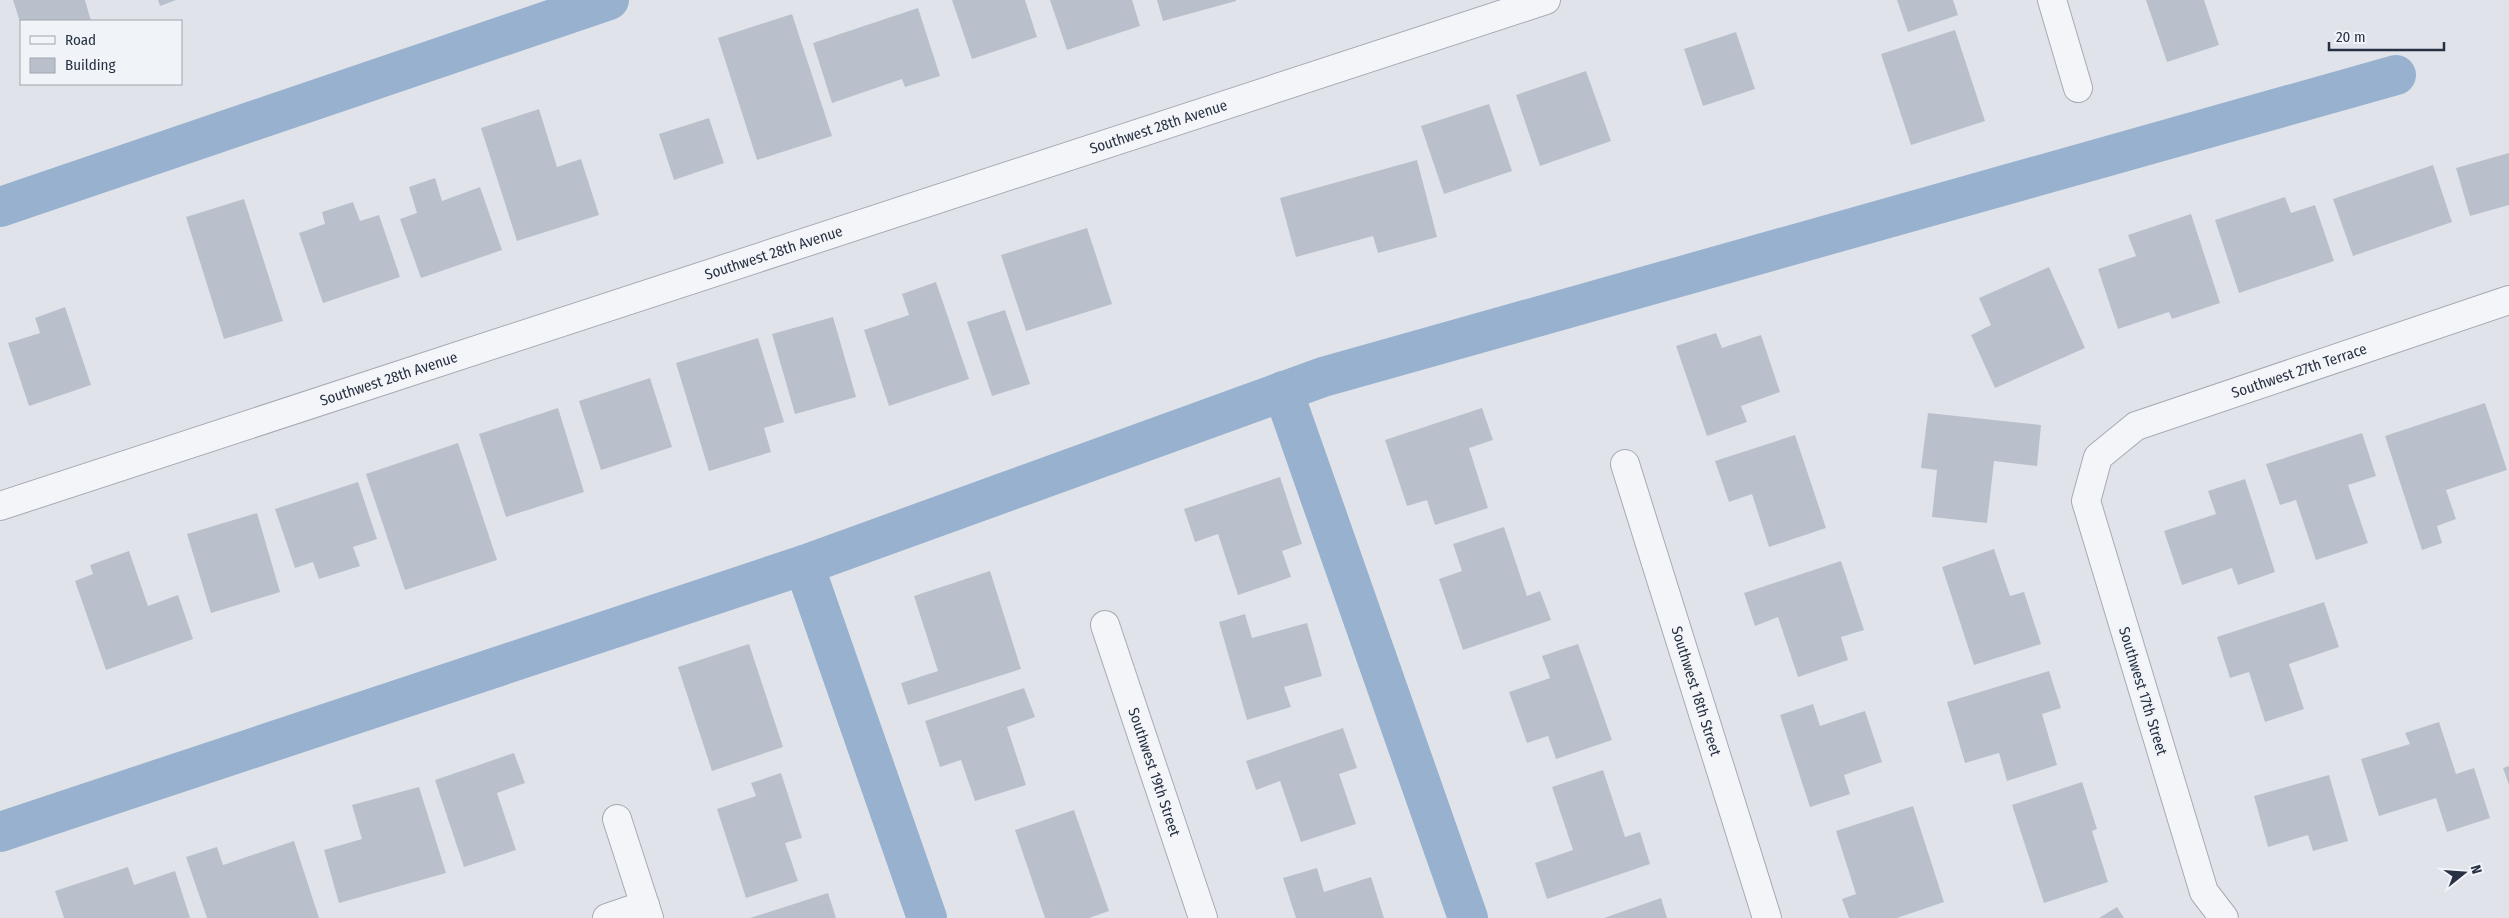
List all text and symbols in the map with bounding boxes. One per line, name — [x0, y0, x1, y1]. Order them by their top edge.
legend — [20, 20, 182, 85]
scale bar — [2329, 20, 2444, 52]
text: 20 m — [2336, 28, 2366, 46]
text: Road — [65, 31, 96, 49]
text: Building — [65, 56, 116, 74]
street label: Southwest 28th Avenue — [1087, 96, 1230, 158]
street label: Southwest 28th Avenue — [703, 222, 845, 284]
street label: Southwest 27th Terrace — [2229, 340, 2369, 402]
street label: Southwest 28th Avenue — [318, 348, 460, 410]
street label: Southwest 18th Street — [1667, 624, 1725, 758]
street label: Southwest 17th Street — [2115, 625, 2171, 757]
street label: Southwest 19th Street — [1124, 705, 1184, 839]
north arrow — [2439, 848, 2489, 898]
text: N — [2467, 863, 2485, 876]

